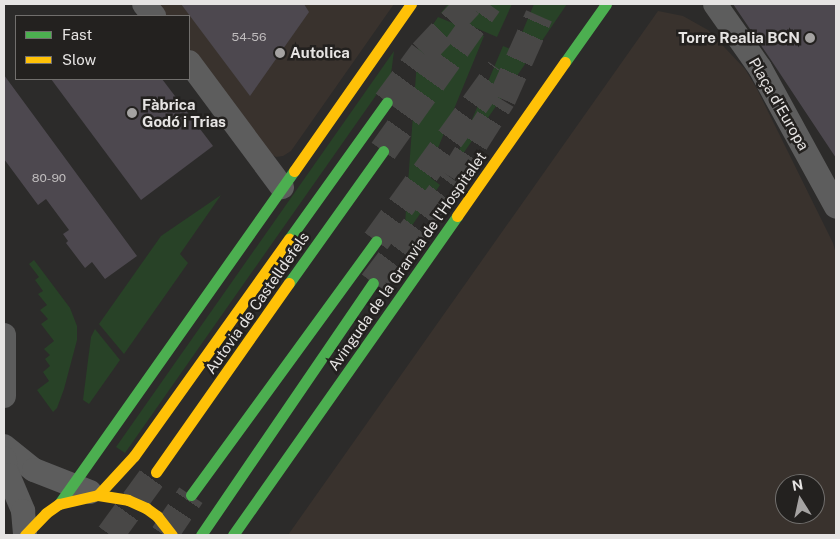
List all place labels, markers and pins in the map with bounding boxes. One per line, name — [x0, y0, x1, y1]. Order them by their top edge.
place label: Torre Realia BCN — [678, 29, 800, 47]
marker: Torre Realia BCN — [804, 32, 816, 44]
place label: Autolica — [290, 44, 350, 62]
marker: Autolica — [274, 47, 286, 59]
place label: Fàbrica Godó i Trias — [142, 95, 226, 130]
marker: Fàbrica Godó i Trias — [126, 107, 138, 119]

